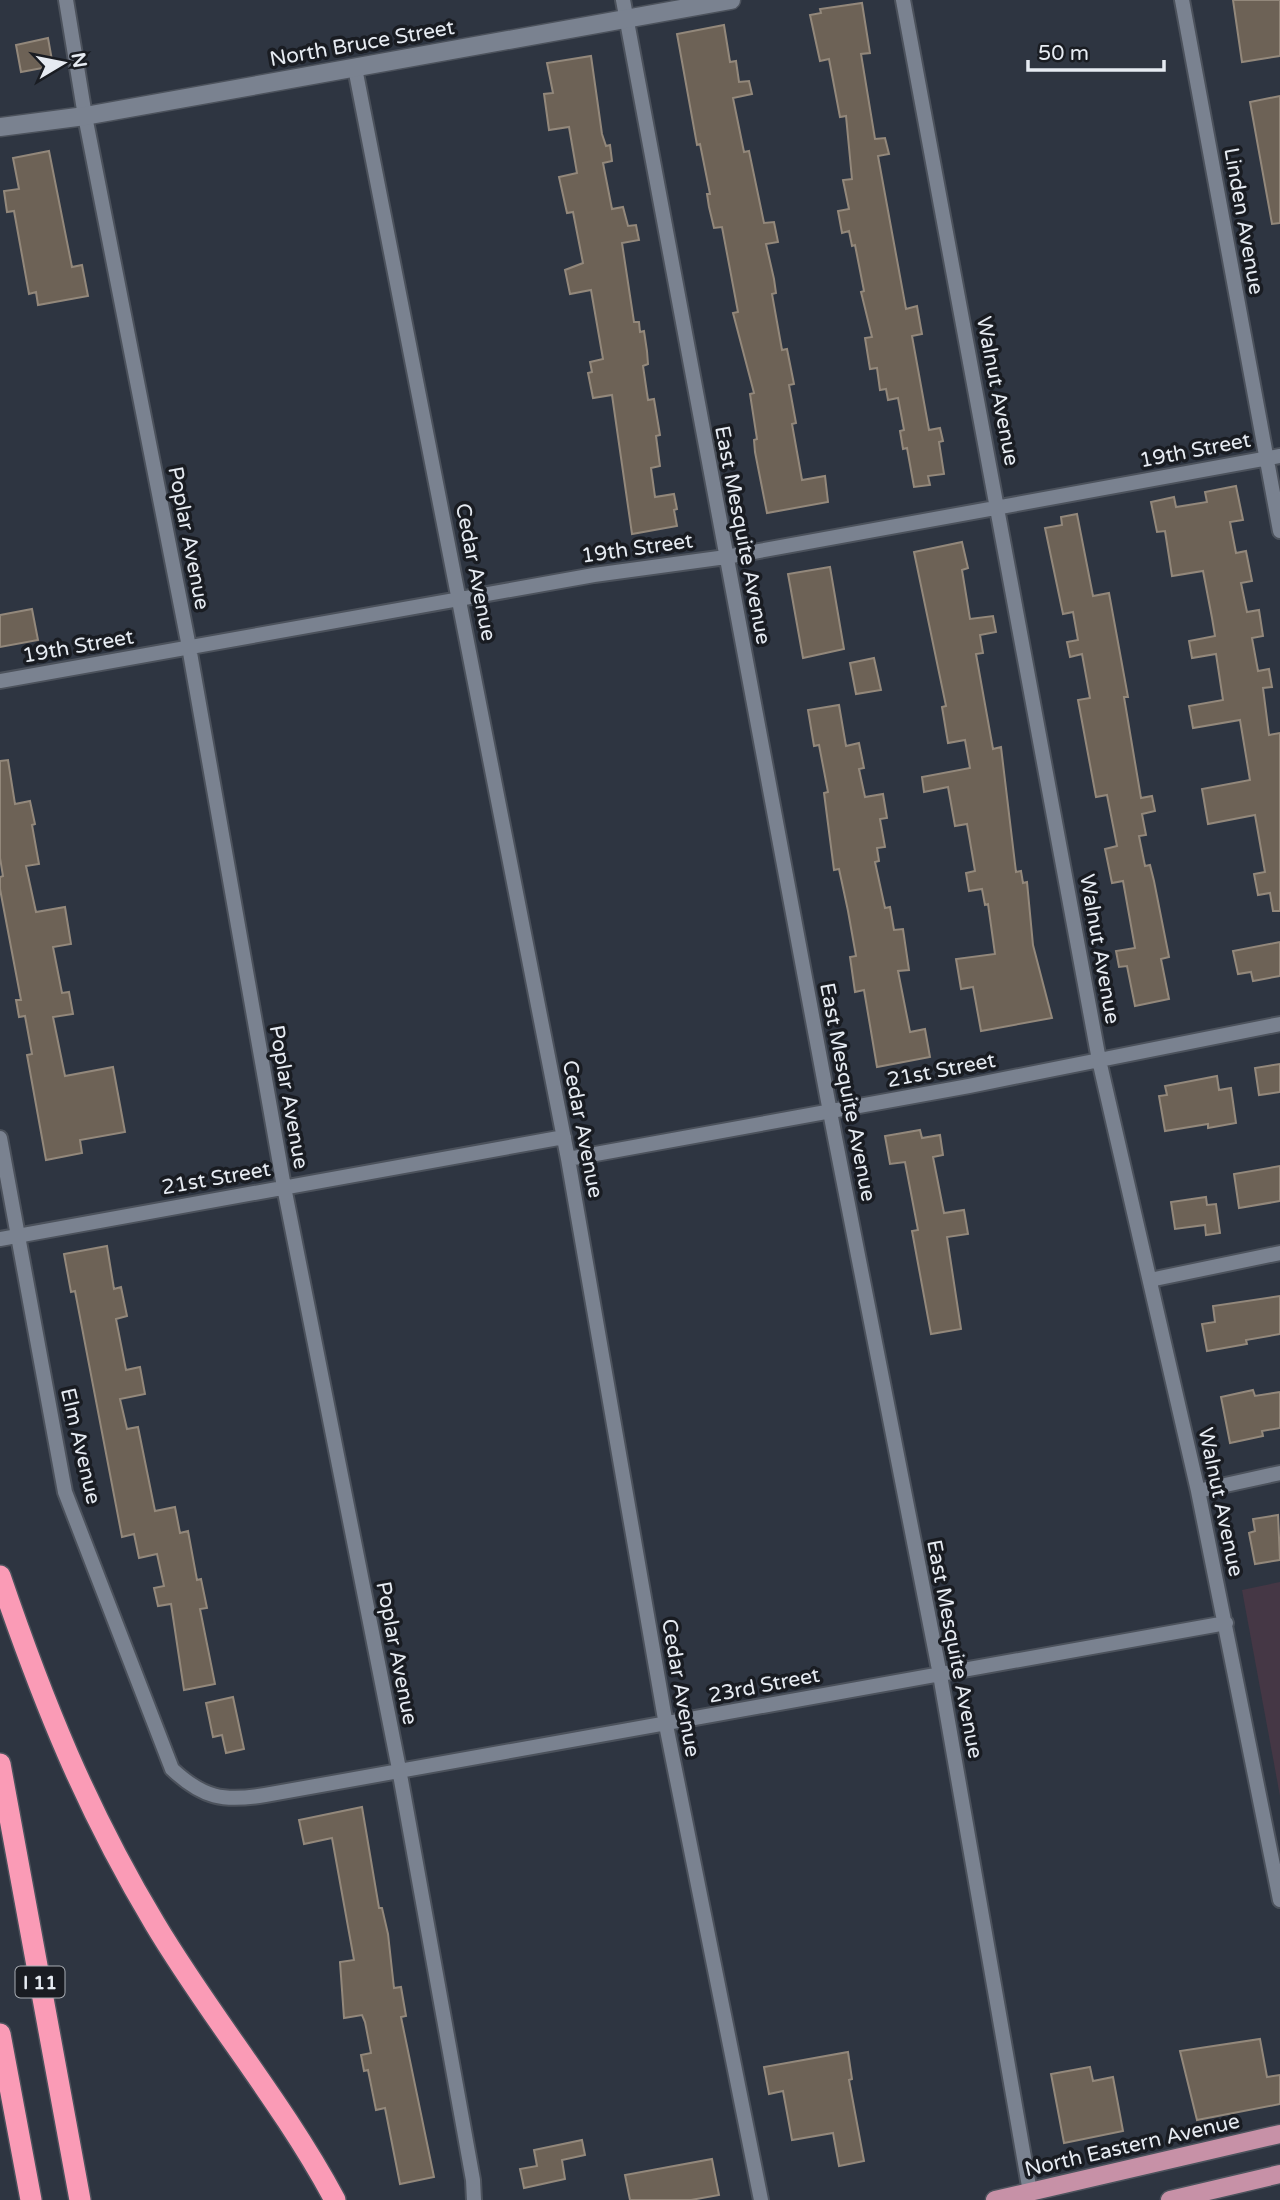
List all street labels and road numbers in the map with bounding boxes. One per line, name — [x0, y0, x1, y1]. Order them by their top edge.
street label: North Bruce Street — [268, 15, 457, 72]
street label: Linden Avenue — [1218, 146, 1269, 297]
street label: Walnut Avenue — [971, 314, 1024, 468]
street label: East Mesquite Avenue — [709, 424, 776, 647]
street label: 19th Street — [1137, 427, 1253, 474]
street label: Poplar Avenue — [162, 464, 215, 612]
street label: Cedar Avenue — [450, 501, 501, 643]
street label: 19th Street — [580, 528, 695, 569]
street label: 19th Street — [20, 624, 136, 669]
street label: Walnut Avenue — [1074, 872, 1125, 1026]
street label: East Mesquite Avenue — [814, 981, 881, 1204]
street label: Poplar Avenue — [264, 1023, 313, 1171]
street label: 21st Street — [885, 1048, 997, 1093]
street label: Cedar Avenue — [557, 1058, 608, 1200]
street label: 21st Street — [160, 1157, 272, 1200]
street label: Elm Avenue — [55, 1386, 106, 1507]
street label: Walnut Avenue — [1193, 1425, 1249, 1579]
street label: East Mesquite Avenue — [921, 1538, 988, 1761]
street label: Poplar Avenue — [370, 1579, 423, 1727]
street label: Cedar Avenue — [656, 1617, 705, 1759]
street label: 23rd Street — [706, 1662, 822, 1709]
road number: I 11 — [16, 1966, 64, 1998]
street label: North Eastern Avenue — [1022, 2109, 1242, 2182]

